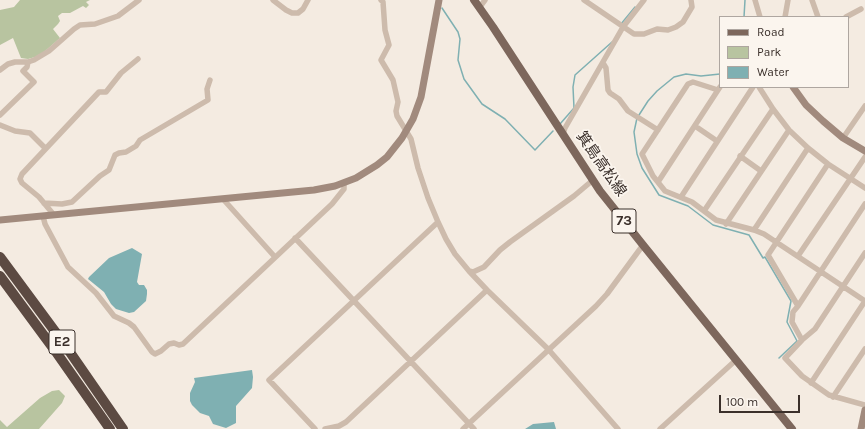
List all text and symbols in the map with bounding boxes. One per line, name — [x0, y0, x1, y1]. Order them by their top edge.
legend — [719, 16, 849, 88]
text: Road — [757, 25, 785, 39]
text: Park — [757, 45, 781, 59]
text: Water — [757, 65, 789, 79]
street label: 箕島高松線 — [572, 128, 630, 200]
road number: 73 — [612, 209, 636, 233]
road number: E2 — [49, 330, 75, 354]
scale bar — [721, 387, 802, 413]
text: 100 m — [726, 395, 758, 409]

